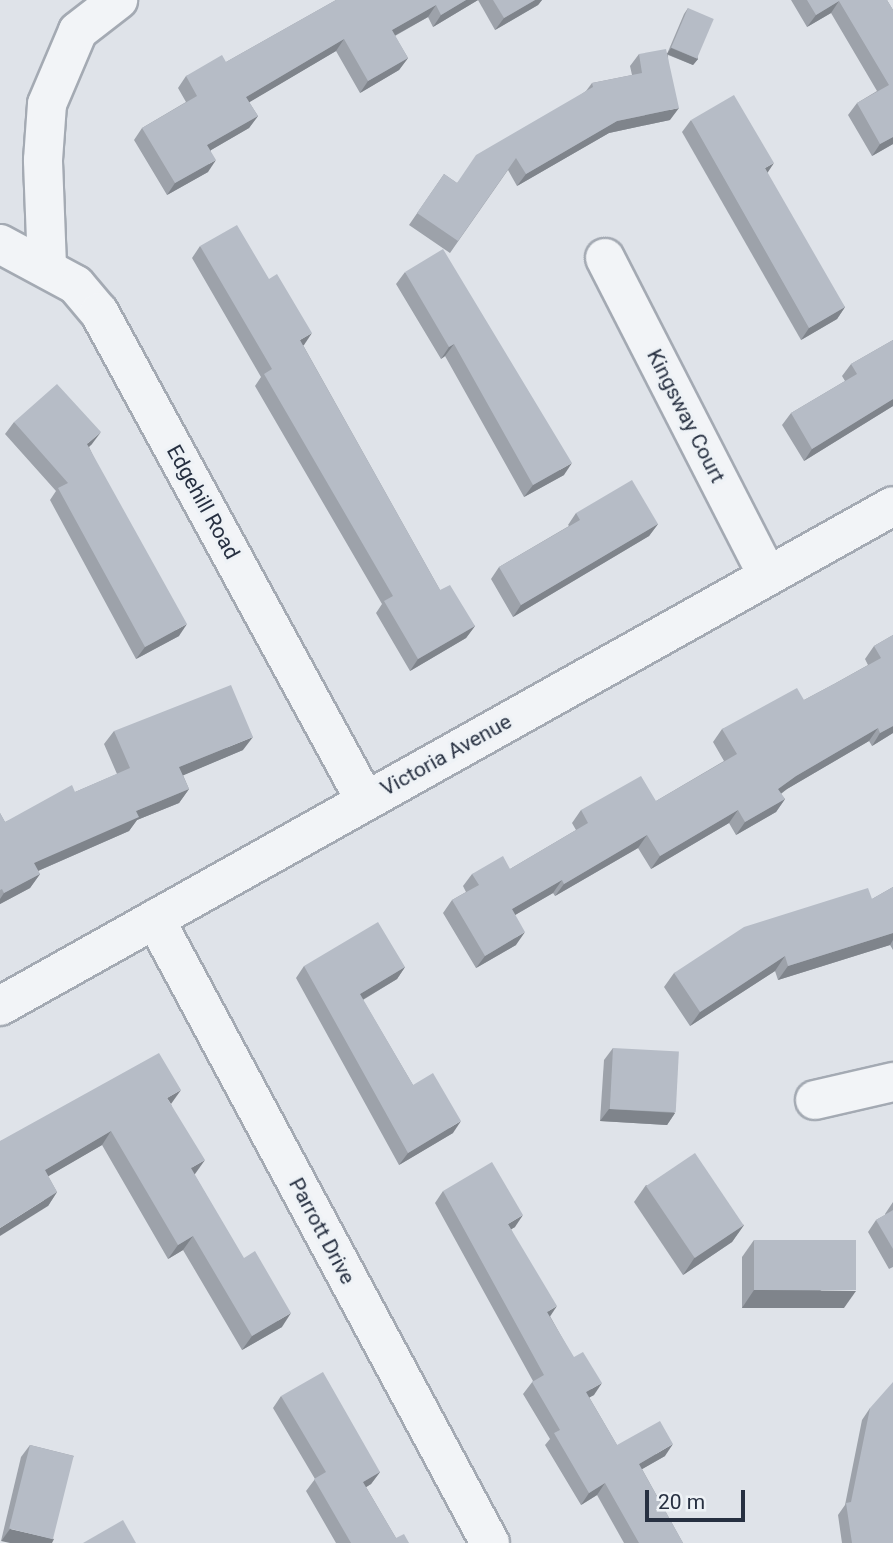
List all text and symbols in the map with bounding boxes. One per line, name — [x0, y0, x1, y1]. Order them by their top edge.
street label: Kingsway Court — [642, 345, 730, 487]
street label: Edgehill Road — [161, 440, 245, 564]
street label: Victoria Avenue — [376, 709, 516, 801]
street label: Parrott Drive — [283, 1174, 361, 1288]
scale bar — [648, 1476, 748, 1520]
text: 20 m — [658, 1490, 705, 1514]

